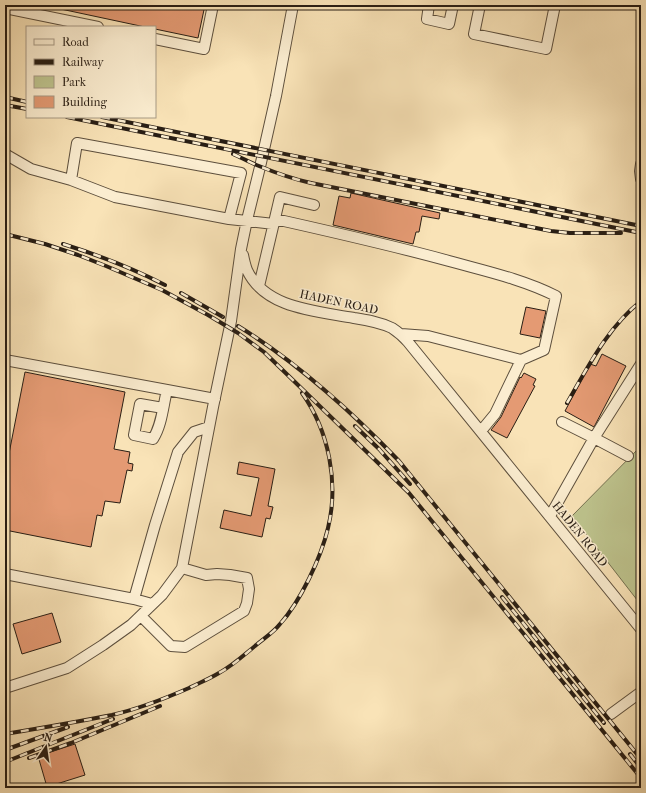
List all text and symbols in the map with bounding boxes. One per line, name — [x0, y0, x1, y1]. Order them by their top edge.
legend — [26, 26, 156, 118]
text: Road — [62, 35, 89, 49]
text: Railway — [62, 55, 104, 69]
text: Park — [62, 75, 87, 89]
text: Building — [62, 95, 107, 109]
street label: HADEN ROAD — [298, 287, 380, 317]
street label: HADEN ROAD — [549, 499, 611, 569]
north arrow — [26, 727, 66, 767]
text: N — [43, 730, 54, 745]

